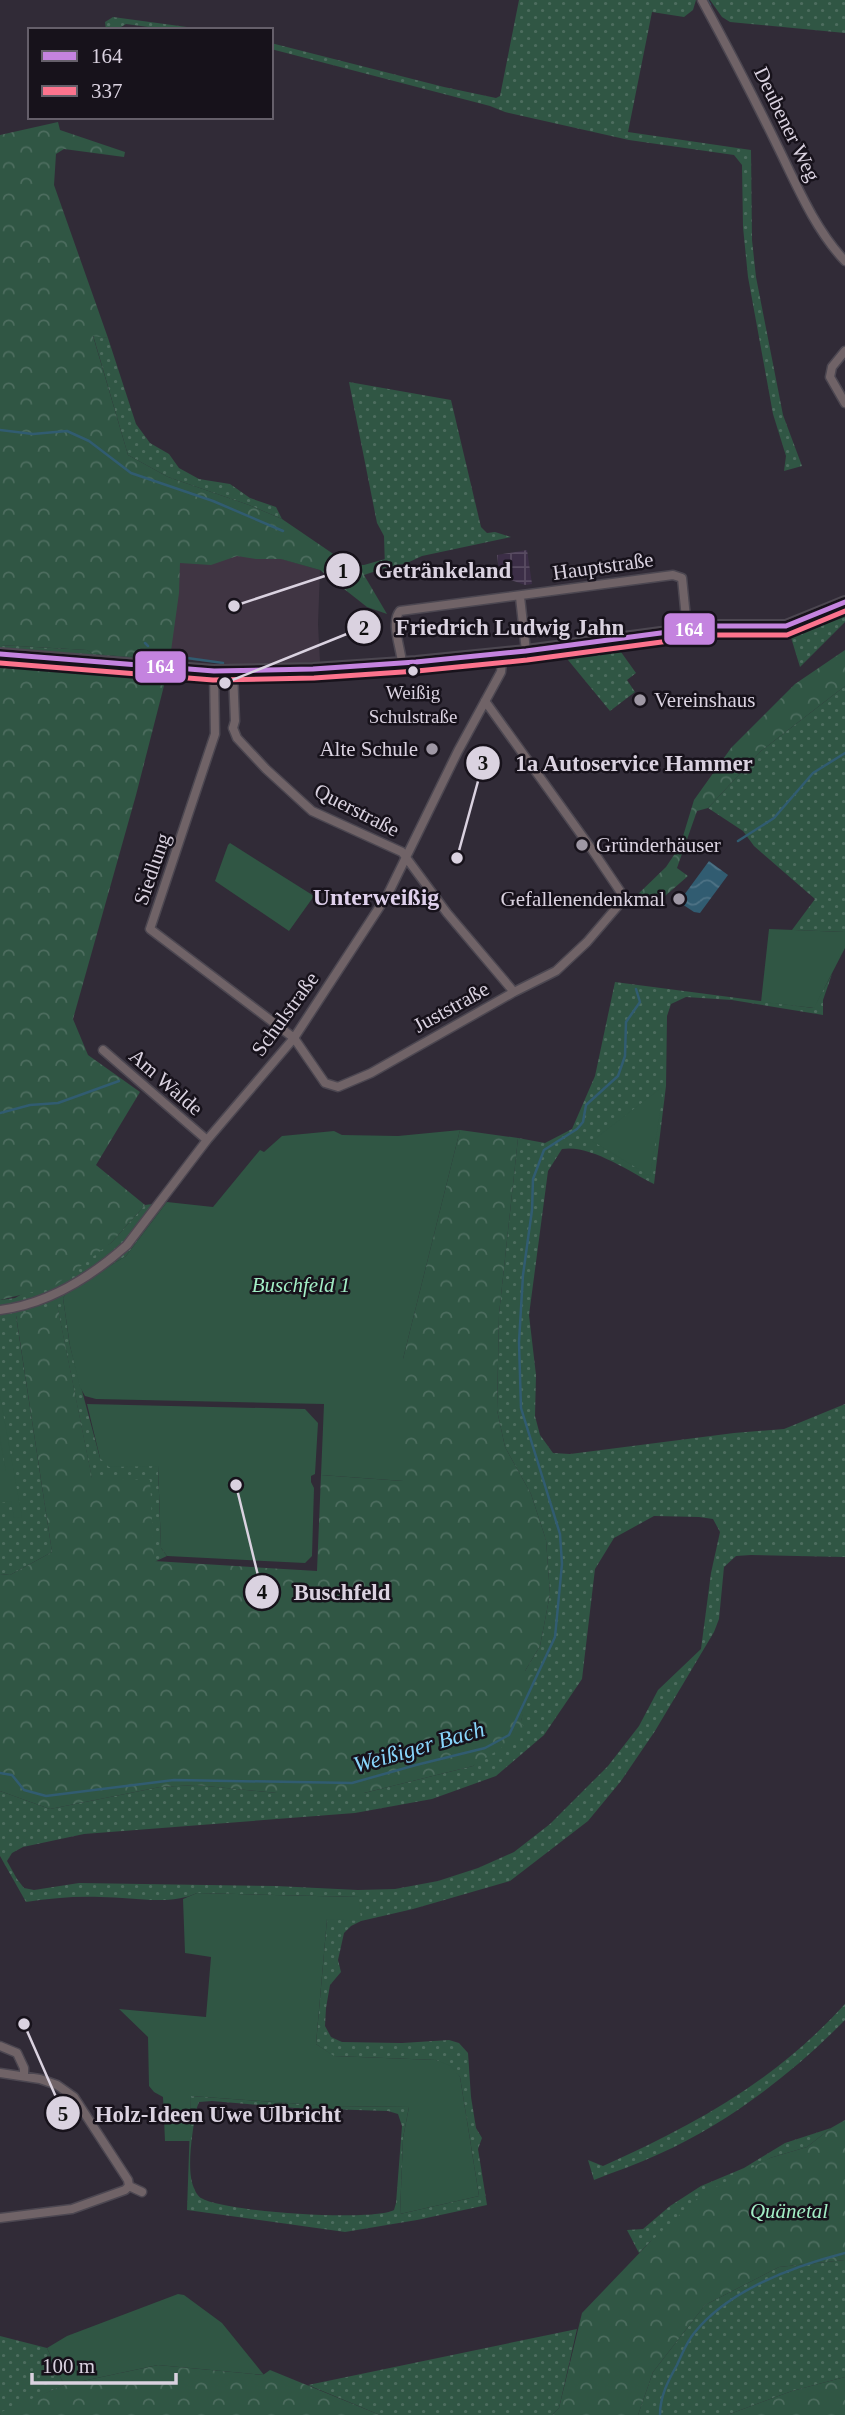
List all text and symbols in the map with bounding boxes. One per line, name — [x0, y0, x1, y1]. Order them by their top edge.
legend — [28, 28, 273, 119]
text: 164 — [91, 44, 123, 68]
street label: Deubener Weg — [749, 63, 825, 186]
text: 337 — [91, 79, 123, 103]
street label: Hauptstraße — [551, 547, 655, 585]
callout: Getränkeland — [325, 548, 525, 592]
text: Getränkeland — [375, 558, 512, 583]
text: 1 — [338, 559, 348, 583]
callout: Friedrich Ludwig Jahn — [347, 605, 639, 649]
line badge: 164 — [663, 612, 716, 646]
text: Friedrich Ludwig Jahn — [396, 615, 625, 640]
text: 2 — [359, 616, 369, 640]
text: 164 — [675, 619, 704, 640]
line badge: 164 — [134, 650, 187, 684]
text: 164 — [146, 656, 175, 677]
marker: Weißig Schulstraße — [406, 664, 420, 678]
place label: Weißig Schulstraße — [369, 682, 457, 727]
place label: Vereinshaus — [654, 688, 755, 712]
marker: Vereinshaus — [632, 692, 648, 708]
place label: Alte Schule — [319, 737, 418, 761]
marker: Alte Schule — [424, 741, 440, 757]
callout: 1a Autoservice Hammer — [465, 741, 767, 785]
text: 3 — [478, 751, 488, 775]
text: 1a Autoservice Hammer — [515, 751, 753, 776]
street label: Querstraße — [311, 778, 403, 842]
street label: Siedlung — [128, 829, 176, 908]
place label: Gründerhäuser — [596, 833, 721, 857]
marker: Gründerhäuser — [574, 837, 590, 853]
district label: Unterweißig — [313, 884, 439, 910]
place label: Gefallenendenkmal — [501, 887, 665, 911]
marker: Gefallenendenkmal — [671, 891, 687, 907]
street label: Schulstraße — [246, 967, 324, 1061]
street label: Juststraße — [409, 976, 493, 1038]
street label: Am Walde — [124, 1044, 208, 1120]
park label: Buschfeld 1 — [252, 1273, 350, 1297]
callout: Buschfeld — [245, 1570, 405, 1614]
text: 4 — [257, 1580, 268, 1604]
text: Buschfeld — [293, 1580, 391, 1605]
water label: Weißiger Bach — [351, 1716, 487, 1778]
callout: Holz-Ideen Uwe Ulbricht — [46, 2091, 355, 2135]
text: 5 — [58, 2102, 68, 2126]
text: Holz-Ideen Uwe Ulbricht — [95, 2102, 342, 2127]
park label: Quänetal — [750, 2199, 828, 2223]
scale bar — [32, 2342, 175, 2386]
text: 100 m — [42, 2354, 95, 2378]

